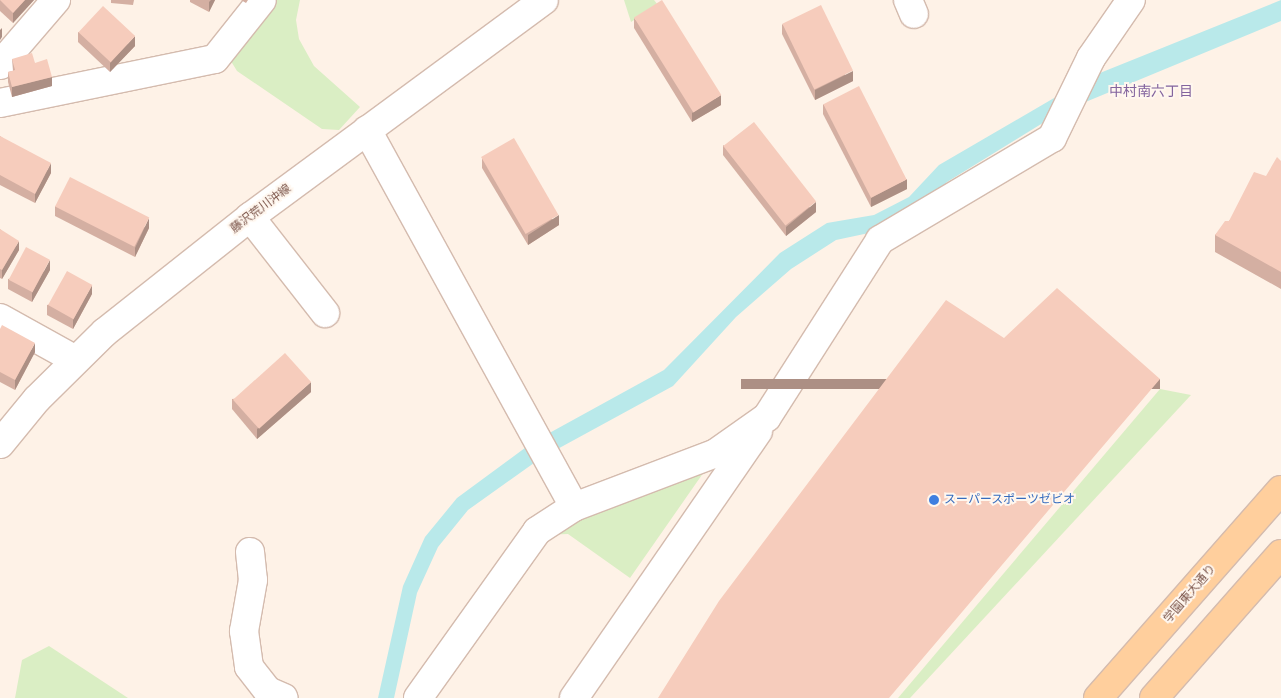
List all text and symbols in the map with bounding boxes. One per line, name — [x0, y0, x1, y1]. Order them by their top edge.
district label: 中村南六丁目 — [1109, 83, 1193, 99]
street label: 藤沢荒川沖線 — [228, 182, 294, 236]
place label: スーパースポーツゼビオ — [944, 493, 1076, 507]
marker: スーパースポーツゼビオ — [928, 494, 940, 506]
street label: 学園東大通り — [1161, 562, 1219, 626]

